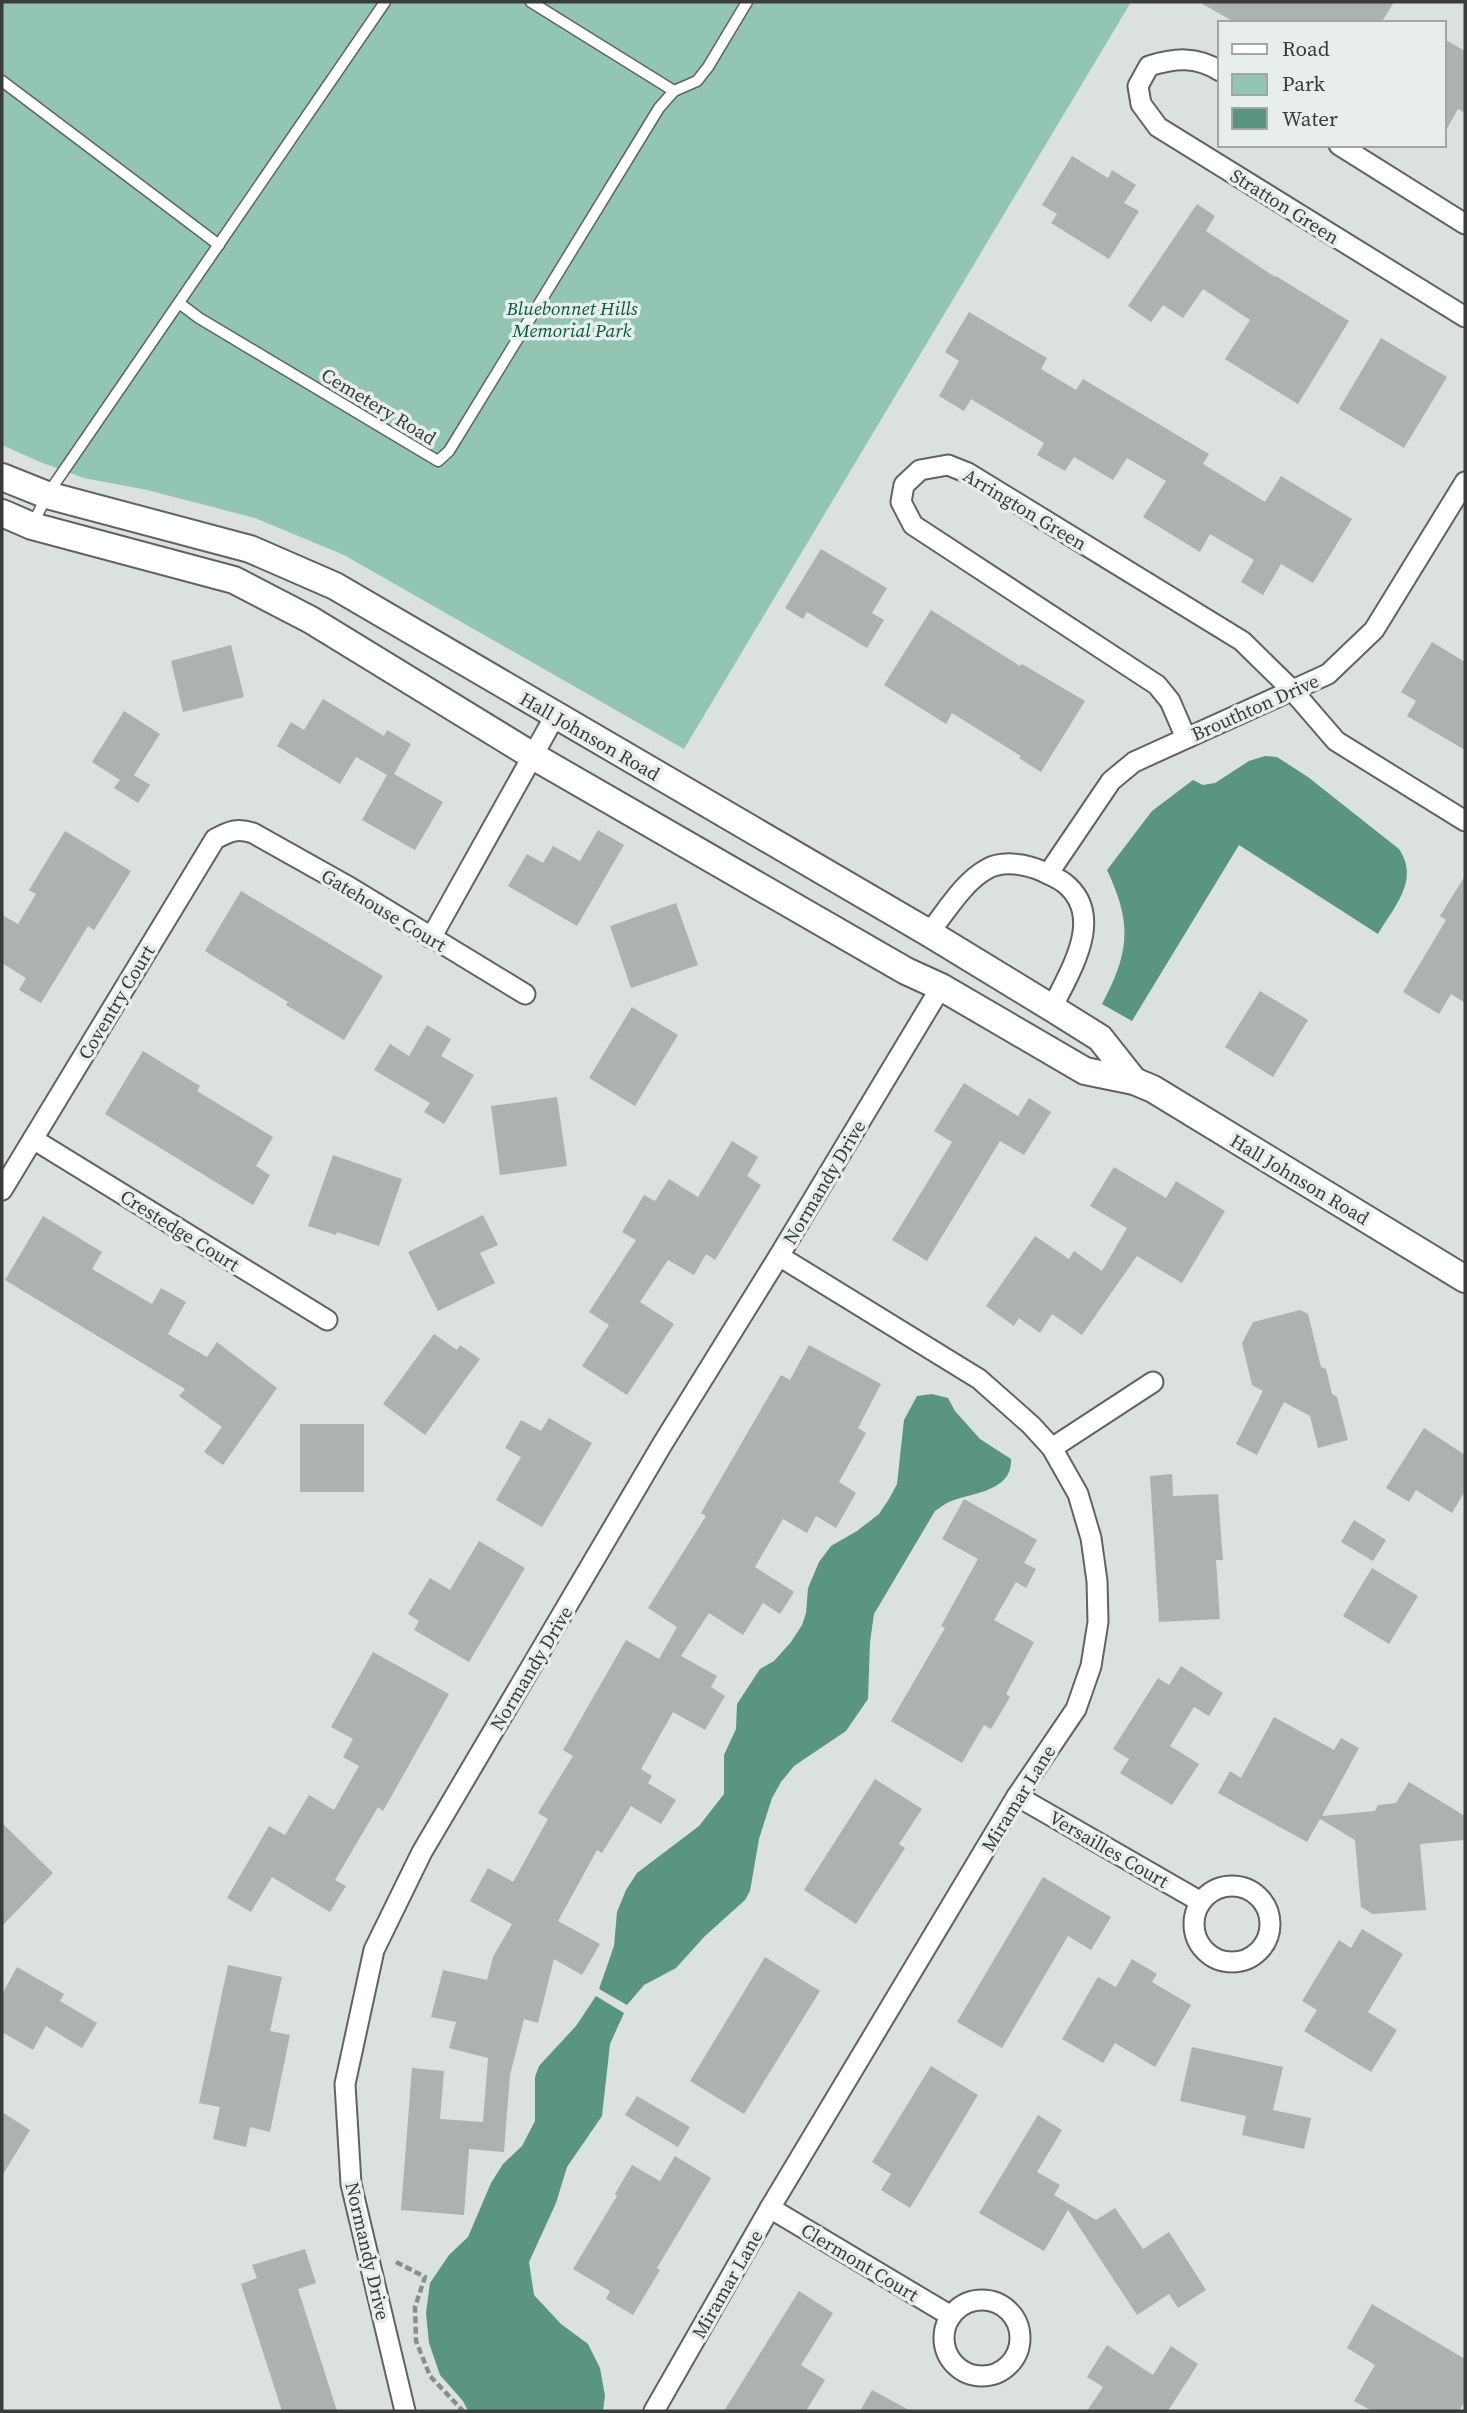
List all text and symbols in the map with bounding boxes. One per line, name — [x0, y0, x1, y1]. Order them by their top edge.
legend — [1218, 21, 1446, 147]
text: Road — [1282, 34, 1330, 63]
text: Park — [1282, 69, 1326, 98]
text: Water — [1282, 104, 1338, 133]
street label: Stratton Green — [1226, 162, 1344, 250]
park label: Bluebonnet Hills Memorial Park — [505, 295, 638, 343]
street label: Cemetery Road — [317, 361, 442, 451]
street label: Arrington Green — [958, 462, 1092, 556]
street label: Brouthton Drive — [1187, 667, 1323, 747]
street label: Hall Johnson Road — [515, 685, 665, 787]
street label: Gatehouse Court — [317, 862, 452, 958]
street label: Coventry Court — [72, 939, 161, 1064]
street label: Normandy Drive — [777, 1115, 871, 1249]
street label: Hall Johnson Road — [1226, 1127, 1374, 1231]
street label: Crestedge Court — [115, 1183, 245, 1277]
street label: Normandy Drive — [484, 1601, 578, 1735]
street label: Miramar Lane — [975, 1740, 1061, 1856]
street label: Versailles Court — [1044, 1804, 1174, 1894]
street label: Normandy Drive — [339, 2179, 397, 2323]
street label: Clermont Court — [796, 2217, 924, 2308]
street label: Miramar Lane — [685, 2225, 769, 2343]

